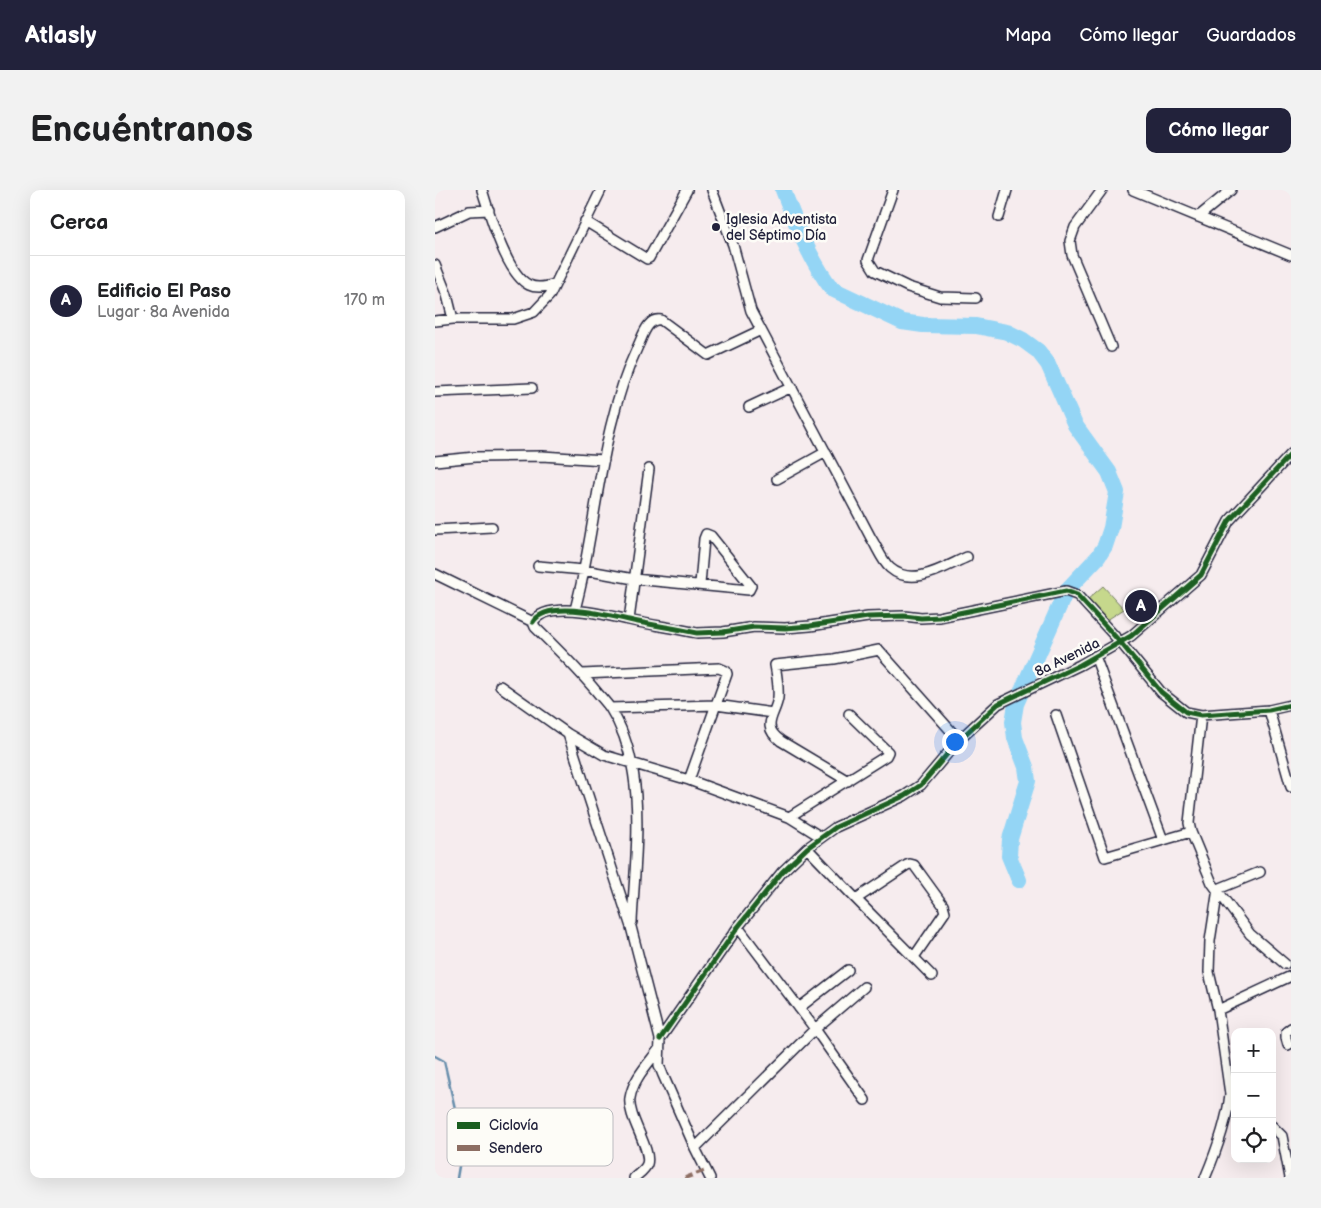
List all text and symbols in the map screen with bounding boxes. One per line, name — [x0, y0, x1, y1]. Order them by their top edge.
text: Atlasly — [25, 21, 96, 50]
text: Mapa — [1005, 25, 1051, 46]
text: Cómo llegar — [1079, 25, 1178, 46]
text: Guardados — [1206, 25, 1296, 46]
button: Cómo llegar — [1146, 108, 1291, 153]
text: Encuéntranos — [30, 109, 253, 152]
text: Cerca — [50, 210, 108, 235]
place label: Iglesia Adventista del Séptimo Día — [726, 211, 837, 244]
marker: Iglesia Adventista del Séptimo Día — [710, 221, 722, 233]
text: Edificio El Paso — [97, 280, 231, 303]
text: A — [61, 291, 71, 310]
text: 170 m — [344, 291, 385, 310]
text: Lugar · 8a Avenida — [97, 303, 230, 322]
pin: A — [1125, 587, 1157, 625]
street label: 8a Avenida — [1032, 634, 1102, 680]
your location — [942, 729, 968, 755]
map controls — [1231, 1028, 1276, 1163]
button: + — [1231, 1028, 1276, 1073]
button: − — [1231, 1073, 1276, 1118]
legend — [447, 1108, 613, 1166]
text: Ciclovía — [489, 1117, 539, 1134]
button: locate — [1231, 1118, 1276, 1163]
text: Sendero — [489, 1140, 543, 1157]

